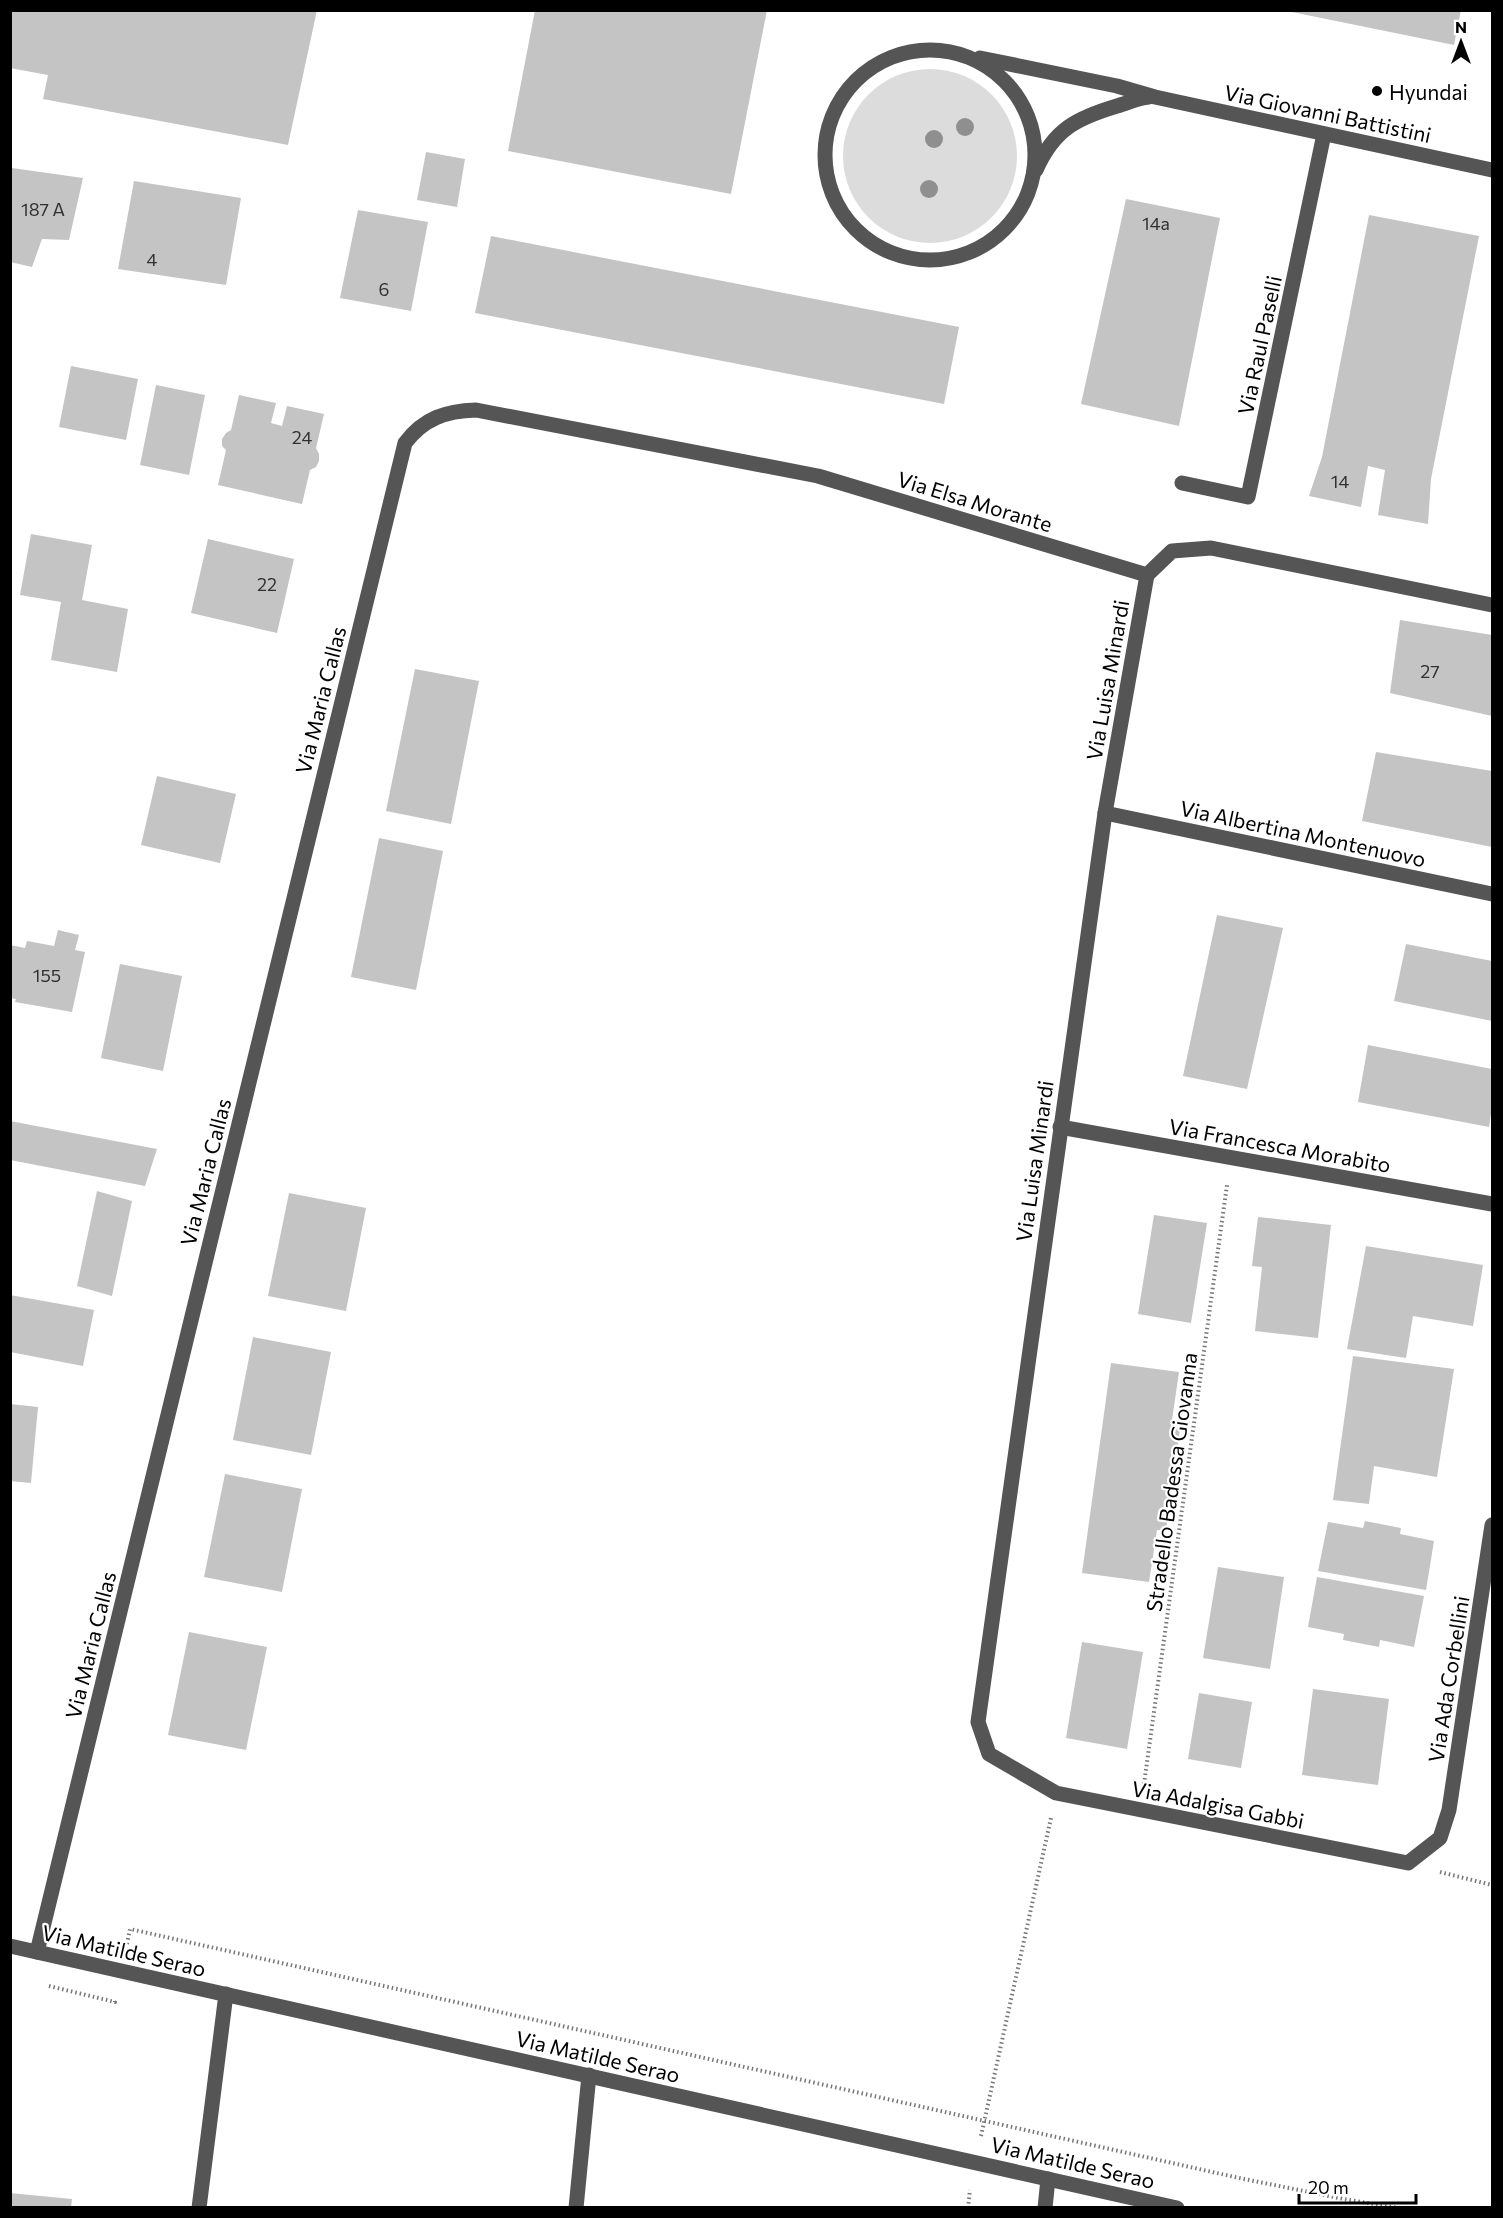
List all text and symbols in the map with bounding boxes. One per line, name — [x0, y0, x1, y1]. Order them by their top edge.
north arrow — [1431, 12, 1491, 72]
text: N — [1455, 17, 1467, 36]
street label: Via Giovanni Battistini — [1222, 79, 1434, 147]
place label: Hyundai — [1389, 79, 1468, 104]
marker: Hyundai — [1370, 84, 1384, 98]
house number: 187 A — [21, 198, 65, 220]
house number: 14a — [1142, 212, 1170, 234]
house number: 4 — [147, 248, 158, 270]
street label: Via Raul Paselli — [1232, 273, 1286, 417]
house number: 6 — [379, 278, 389, 300]
house number: 24 — [292, 426, 312, 448]
street label: Via Elsa Morante — [895, 466, 1055, 536]
house number: 14 — [1331, 470, 1349, 492]
house number: 22 — [257, 573, 277, 595]
street label: Via Luisa Minardi — [1081, 598, 1133, 762]
street label: Via Maria Callas — [290, 624, 350, 776]
house number: 27 — [1420, 660, 1440, 682]
street label: Via Albertina Montenuovo — [1178, 795, 1428, 871]
house number: 155 — [33, 964, 61, 986]
street label: Via Luisa Minardi — [1010, 1079, 1058, 1243]
street label: Via Maria Callas — [175, 1096, 235, 1248]
street label: Via Francesca Morabito — [1167, 1113, 1393, 1177]
street label: Stradello Badessa Giovanna — [1140, 1351, 1202, 1613]
street label: Via Maria Callas — [60, 1569, 120, 1721]
street label: Via Ada Corbellini — [1422, 1594, 1474, 1764]
street label: Via Adalgisa Gabbi — [1130, 1775, 1306, 1833]
street label: Via Matilde Serao — [40, 1919, 208, 1981]
street label: Via Matilde Serao — [514, 2025, 682, 2087]
street label: Via Matilde Serao — [989, 2131, 1157, 2193]
scale bar — [1299, 2167, 1416, 2205]
text: 20 m — [1308, 2176, 1349, 2198]

